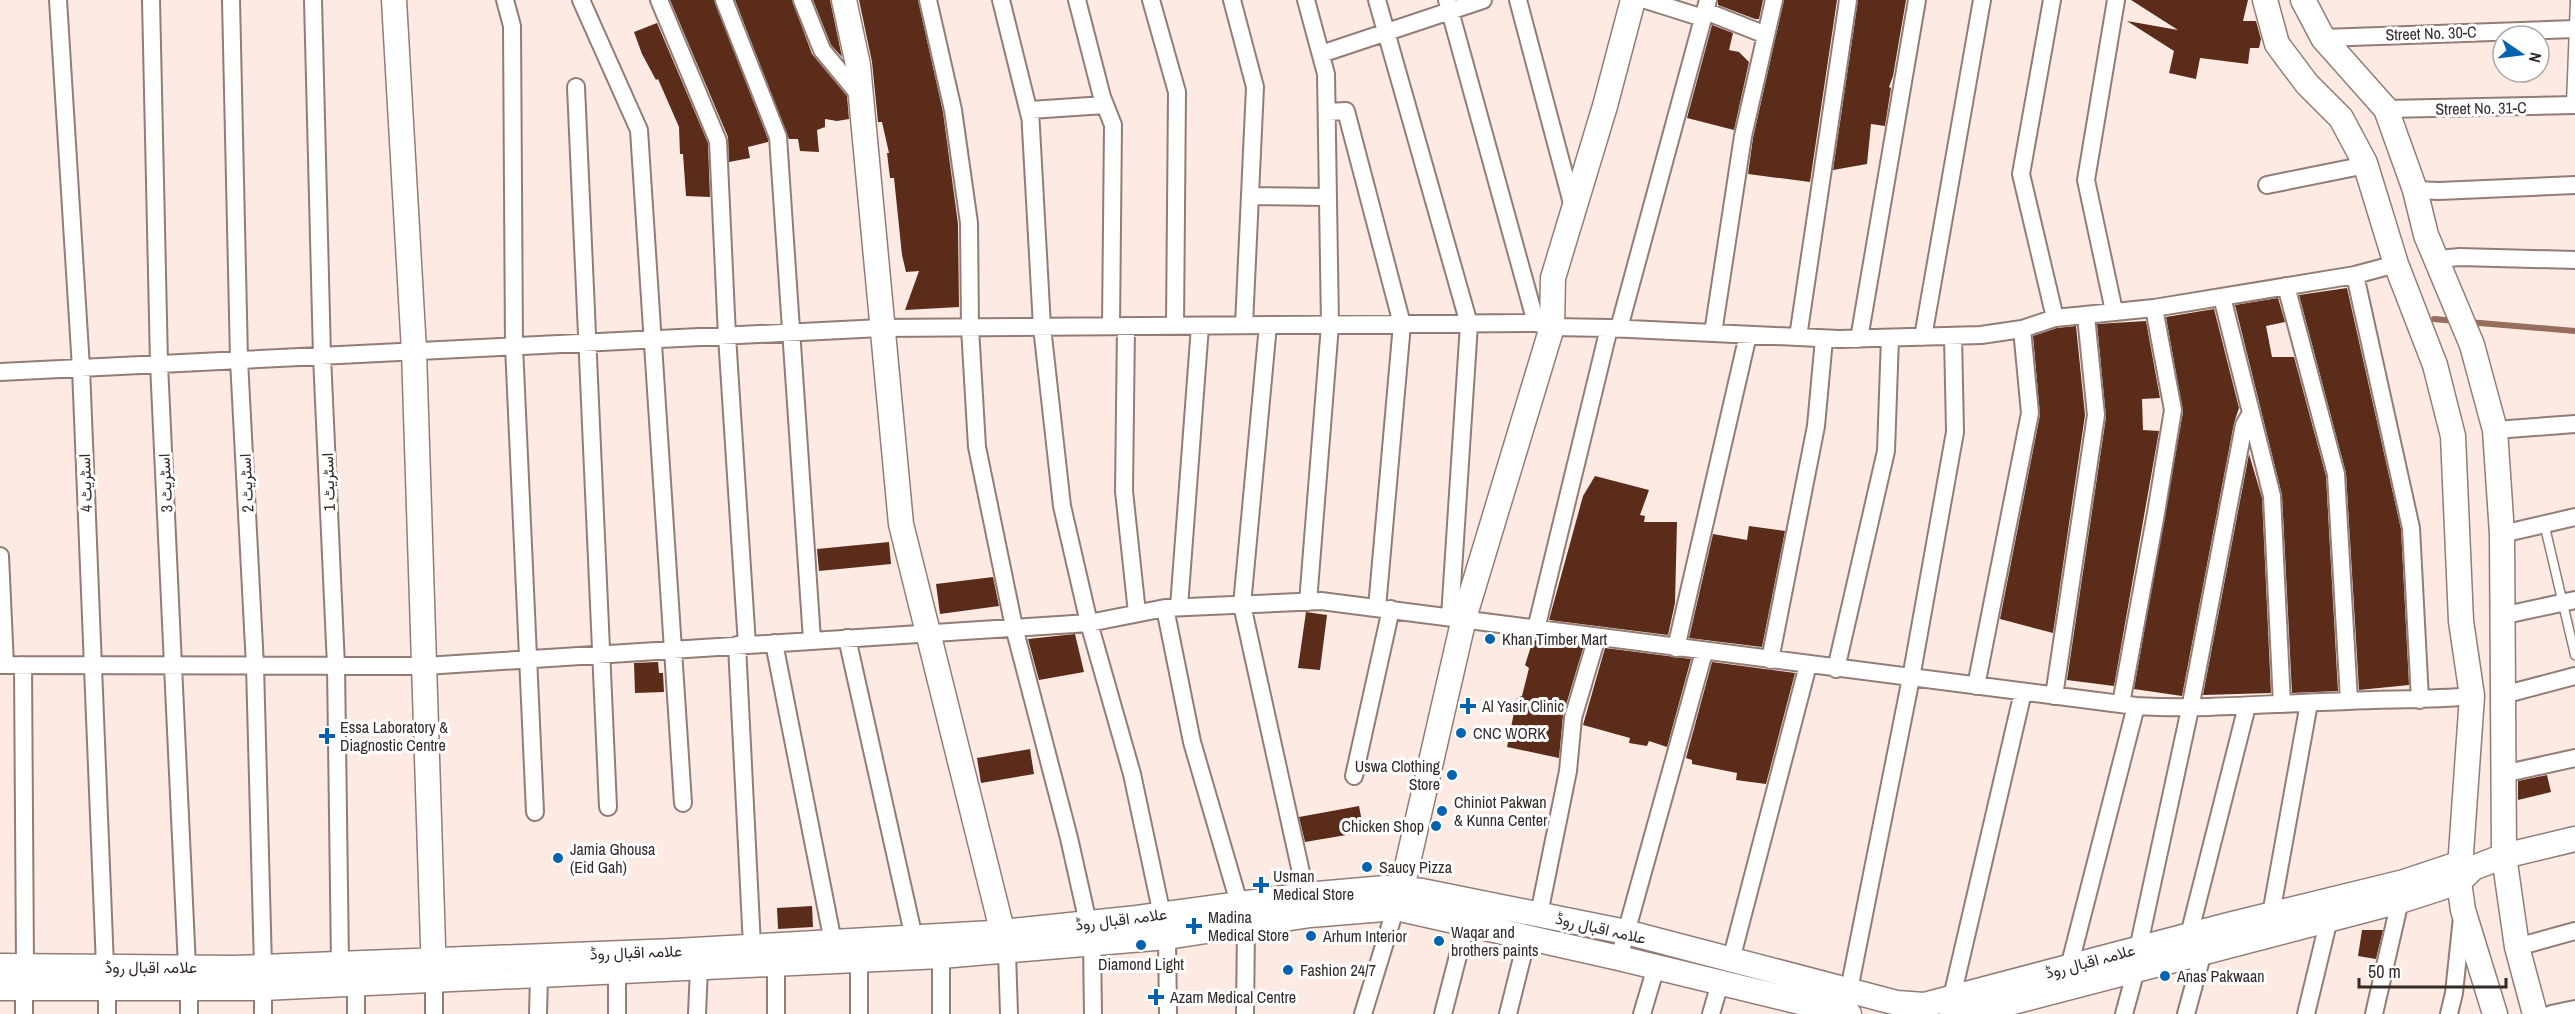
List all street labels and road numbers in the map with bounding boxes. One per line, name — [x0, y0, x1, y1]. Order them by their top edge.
street label: Street No. 30-C — [2385, 20, 2477, 46]
street label: Street No. 31-C — [2435, 96, 2527, 120]
street label: اسٹریٹ 1 — [316, 452, 340, 512]
street label: اسٹریٹ 4 — [73, 453, 97, 513]
street label: اسٹریٹ 3 — [152, 453, 178, 513]
street label: اسٹریٹ 2 — [233, 453, 259, 513]
street label: علامہ اقبال روڈ — [1074, 902, 1168, 936]
street label: علامہ اقبال روڈ — [1554, 907, 1648, 949]
street label: علامہ اقبال روڈ — [2043, 938, 2137, 984]
street label: علامہ اقبال روڈ — [589, 939, 683, 965]
street label: علامہ اقبال روڈ — [105, 956, 197, 978]

